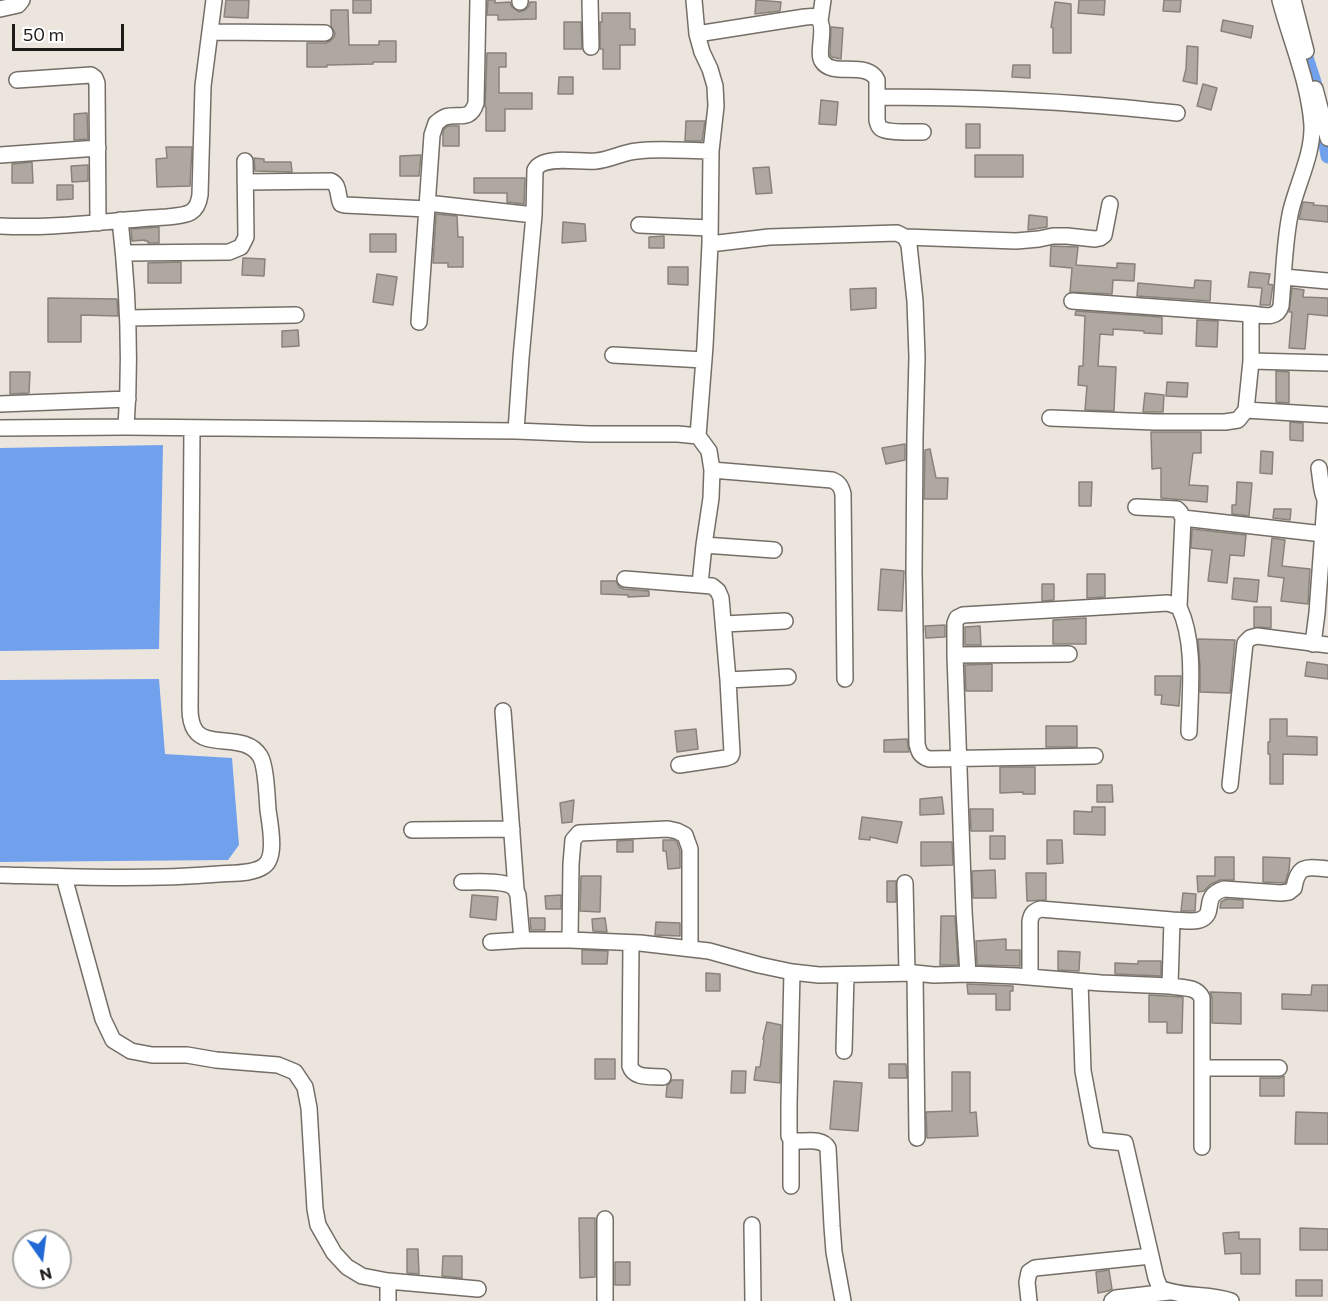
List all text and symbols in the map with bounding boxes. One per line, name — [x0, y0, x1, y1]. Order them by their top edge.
scale bar — [15, 12, 128, 50]
text: 50 m — [23, 23, 64, 45]
north arrow — [12, 1229, 72, 1289]
text: N — [38, 1264, 54, 1286]

